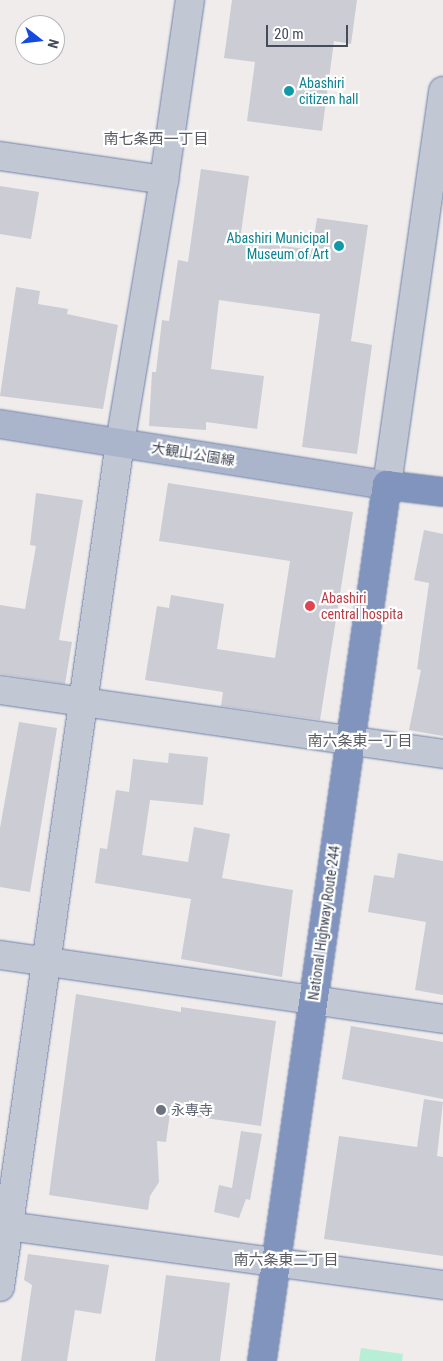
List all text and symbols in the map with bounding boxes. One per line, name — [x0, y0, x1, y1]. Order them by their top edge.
north arrow — [15, 15, 65, 65]
scale bar — [268, 15, 350, 47]
text: 20 m — [274, 25, 304, 43]
text: N — [45, 38, 62, 50]
place label: Abashiri citizen hall — [299, 75, 359, 108]
marker: Abashiri citizen hall — [283, 85, 295, 97]
district label: 南七条西一丁目 — [104, 131, 208, 149]
place label: Abashiri Municipal Museum of Art — [226, 230, 329, 262]
marker: Abashiri Municipal Museum of Art — [333, 240, 345, 252]
street label: 大観山公園線 — [150, 439, 236, 469]
place label: Abashiri central hospita — [321, 590, 403, 622]
marker: Abashiri central hospita — [303, 599, 317, 613]
district label: 南六条東一丁目 — [308, 733, 412, 751]
street label: National Highway Route 244 — [305, 845, 343, 1001]
place label: 永専寺 — [171, 1102, 213, 1118]
marker: 永専寺 — [155, 1104, 167, 1116]
district label: 南六条東二丁目 — [234, 1252, 338, 1270]

